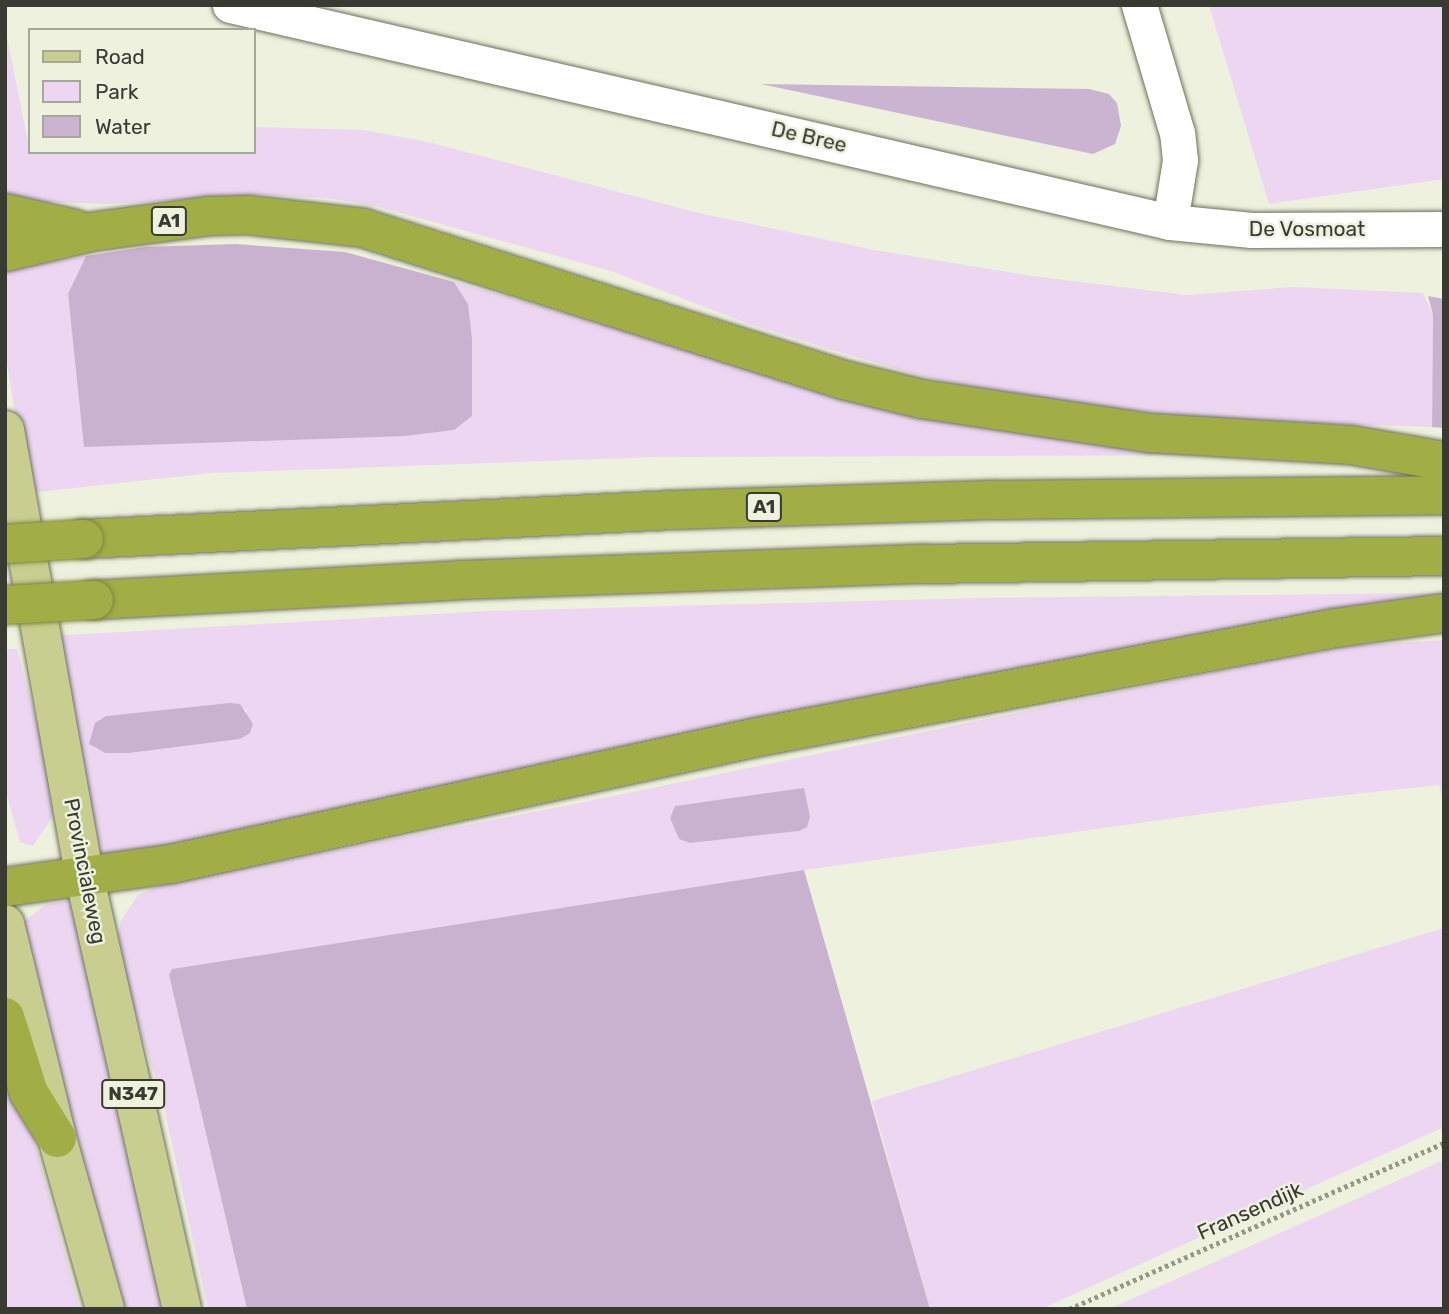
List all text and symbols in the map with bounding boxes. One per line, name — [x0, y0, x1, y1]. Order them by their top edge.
legend — [28, 28, 256, 154]
text: Road — [95, 44, 145, 69]
text: Park — [95, 79, 139, 104]
text: Water — [95, 114, 151, 139]
street label: De Bree — [769, 116, 849, 158]
road number: A1 — [150, 206, 188, 236]
street label: De Vosmoat — [1248, 216, 1366, 242]
road number: A1 — [745, 492, 783, 522]
street label: Provincialeweg — [59, 796, 111, 946]
road number: N347 — [100, 1078, 166, 1110]
street label: Fransendijk — [1193, 1177, 1307, 1245]

